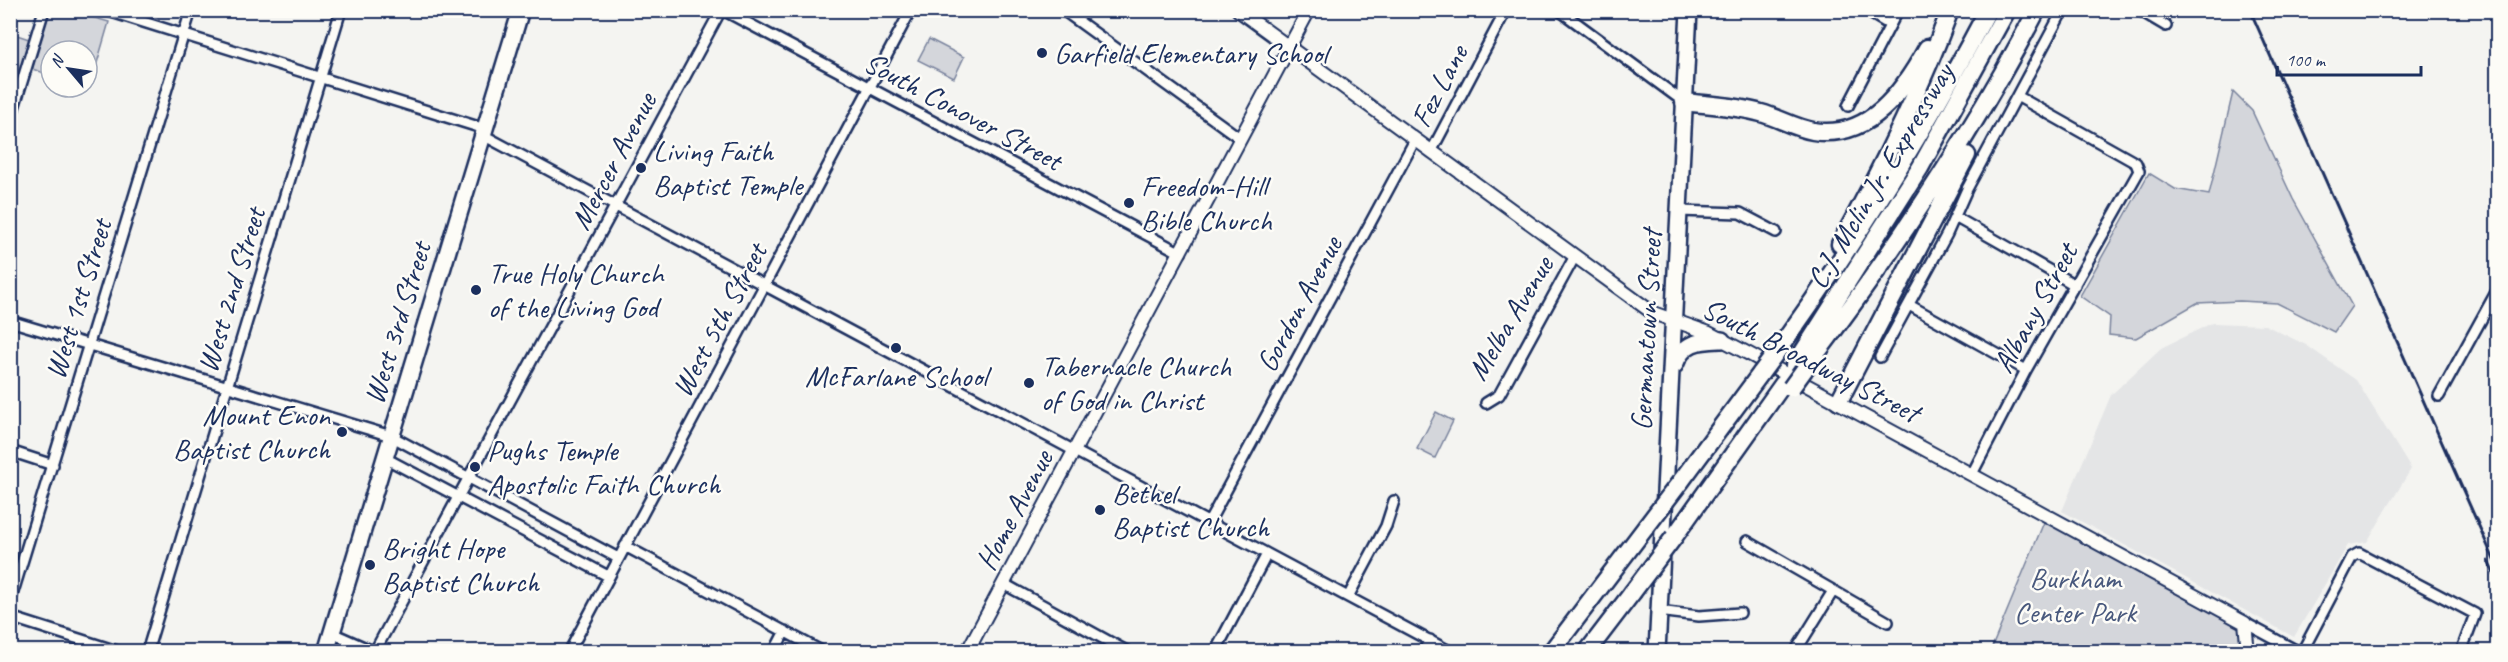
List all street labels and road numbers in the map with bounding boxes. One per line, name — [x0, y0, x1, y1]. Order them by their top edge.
street label: Fez Lane — [1402, 36, 1477, 134]
street label: South Conover Street — [858, 43, 1071, 181]
street label: C.J. Mclin Jr. Expressway — [1798, 54, 1964, 295]
street label: Mercer Avenue — [561, 84, 666, 236]
street label: West 2nd Street — [188, 200, 275, 377]
street label: West 1st Street — [36, 212, 121, 383]
street label: Germantown Street — [1622, 224, 1670, 431]
street label: Gordon Avenue — [1247, 228, 1352, 378]
street label: West 5th Street — [663, 234, 777, 403]
street label: Albany Street — [1984, 234, 2088, 379]
street label: West 3rd Street — [354, 235, 441, 408]
street label: Melba Avenue — [1458, 247, 1563, 387]
street label: South Broadway Street — [1696, 289, 1930, 433]
street label: Home Avenue — [967, 442, 1062, 576]

